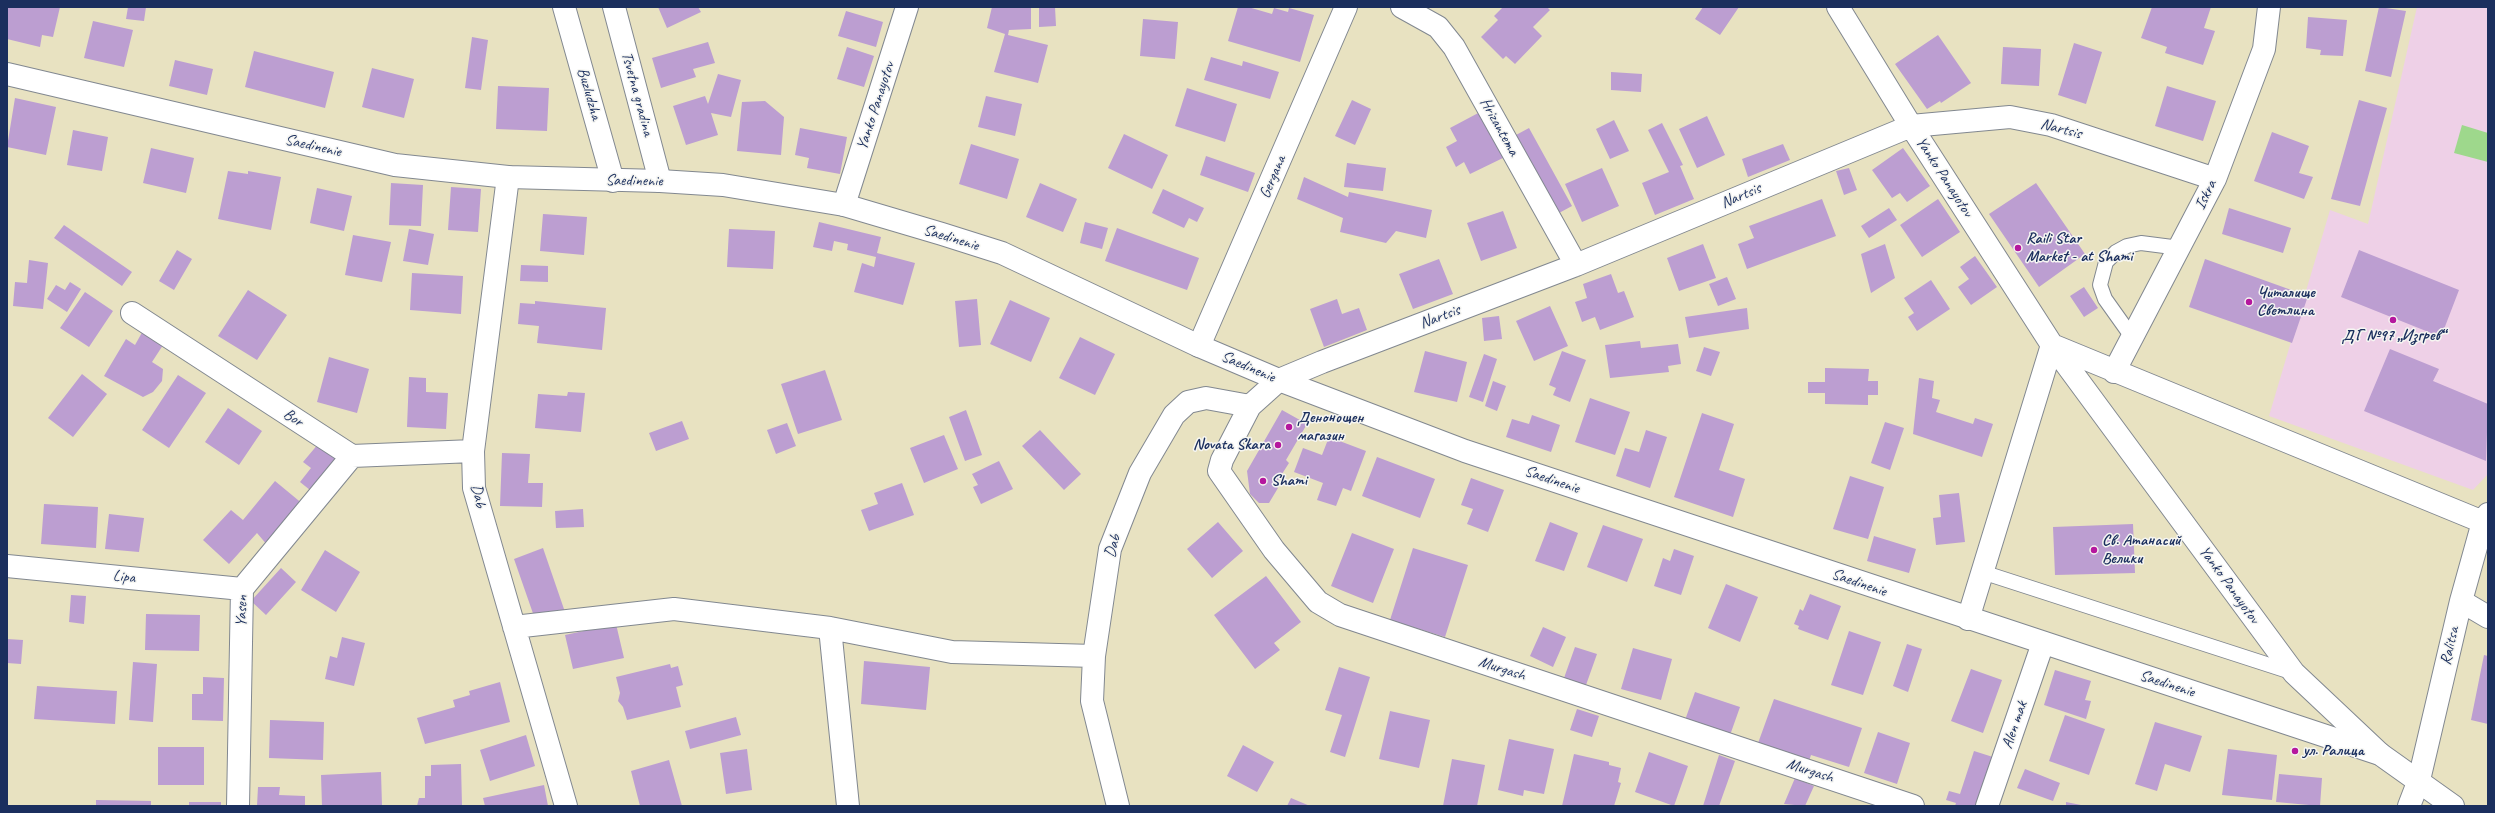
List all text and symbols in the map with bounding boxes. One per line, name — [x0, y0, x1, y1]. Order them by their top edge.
street label: Tsvetna gradina — [617, 50, 657, 138]
street label: Yanko Panayotov — [853, 60, 899, 152]
street label: Buzludzha — [572, 66, 606, 122]
street label: Hrizantema — [1475, 94, 1523, 160]
street label: Nartsis — [2038, 114, 2084, 144]
street label: Saedinenie — [283, 130, 343, 162]
street label: Yanko Panayotov — [1911, 133, 1977, 221]
street label: Gergana — [1255, 153, 1291, 201]
street label: Saedinenie — [605, 171, 663, 191]
street label: Iskra — [2191, 177, 2221, 213]
street label: Nartsis — [1718, 179, 1764, 213]
street label: Saedinenie — [921, 221, 981, 255]
place label: Raili Star Market - at Shami — [2026, 229, 2132, 267]
marker: Raili Star Market - at Shami — [2013, 243, 2023, 253]
place label: Читалище Светлина — [2257, 283, 2315, 321]
marker: Читалище Светлина — [2244, 297, 2254, 307]
street label: Nartsis — [1417, 301, 1463, 333]
marker: ДГ №97 „Изгрев“ — [2388, 315, 2398, 325]
place label: ДГ №97 „Изгрев“ — [2342, 326, 2444, 346]
street label: Saedinenie — [1218, 347, 1278, 387]
street label: Bor — [279, 405, 307, 431]
place label: Денонощен магазин — [1297, 408, 1363, 446]
marker: Денонощен магазин — [1284, 422, 1294, 432]
place label: Novata Skara — [1193, 435, 1270, 455]
marker: Novata Skara — [1273, 440, 1283, 450]
street label: Saedinenie — [1522, 462, 1582, 498]
place label: Shami — [1271, 471, 1307, 491]
marker: Shami — [1258, 476, 1268, 486]
street label: Dab — [466, 483, 490, 509]
place label: Св. Атанасий Велики — [2102, 531, 2181, 569]
street label: Dab — [1101, 532, 1125, 560]
street label: Yanko Panayotov — [2194, 542, 2264, 628]
marker: Св. Атанасий Велики — [2089, 545, 2099, 555]
street label: Saedinenie — [1829, 565, 1889, 601]
street label: Lipa — [112, 566, 136, 588]
street label: Yasen — [232, 595, 252, 627]
street label: Ralitsa — [2436, 625, 2464, 667]
street label: Murgash — [1476, 652, 1528, 686]
street label: Saedinenie — [2137, 666, 2197, 702]
street label: Alen mak — [1998, 699, 2032, 751]
place label: ул. Ралица — [2303, 741, 2364, 761]
marker: ул. Ралица — [2290, 746, 2300, 756]
street label: Murgash — [1784, 754, 1836, 788]

